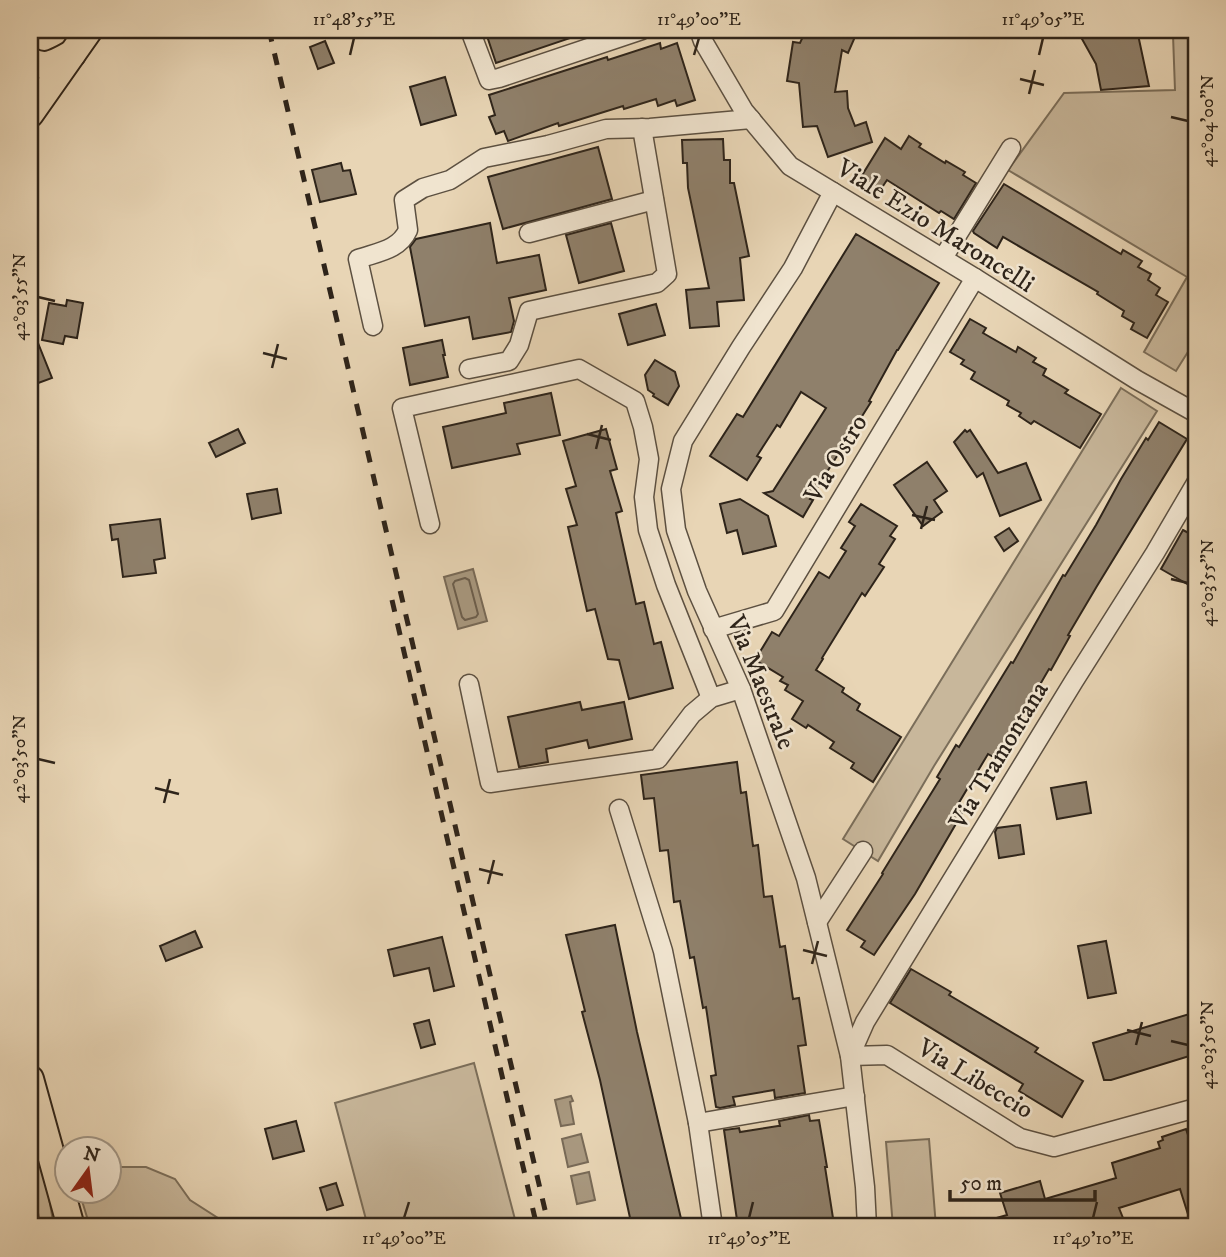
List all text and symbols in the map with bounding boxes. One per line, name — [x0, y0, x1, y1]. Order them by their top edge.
text: 11°48'55"E — [313, 9, 396, 31]
text: 11°49'00"E — [657, 9, 741, 31]
text: 11°49'05"E — [1001, 9, 1085, 31]
text: 42°04'00"N — [1197, 74, 1219, 167]
street label: Viale Ezio Maroncelli — [829, 151, 1040, 301]
text: 42°03'55"N — [9, 253, 31, 341]
street label: Via Ostro — [797, 409, 875, 510]
text: 42°03'55"N — [1197, 539, 1219, 627]
street label: Via Maestrale — [718, 610, 802, 754]
street label: Via Tramontana — [942, 676, 1056, 837]
text: 42°03'50"N — [9, 715, 31, 803]
text: 42°03'50"N — [1197, 1001, 1219, 1089]
street label: Via Libeccio — [910, 1031, 1039, 1127]
north arrow — [52, 1134, 122, 1204]
text: N — [81, 1142, 102, 1168]
scale bar — [950, 1159, 1095, 1203]
text: 50 m — [960, 1171, 1002, 1197]
text: 11°49'00"E — [362, 1228, 446, 1250]
text: 11°49'05"E — [707, 1228, 791, 1250]
text: 11°49'10"E — [1053, 1228, 1134, 1250]

